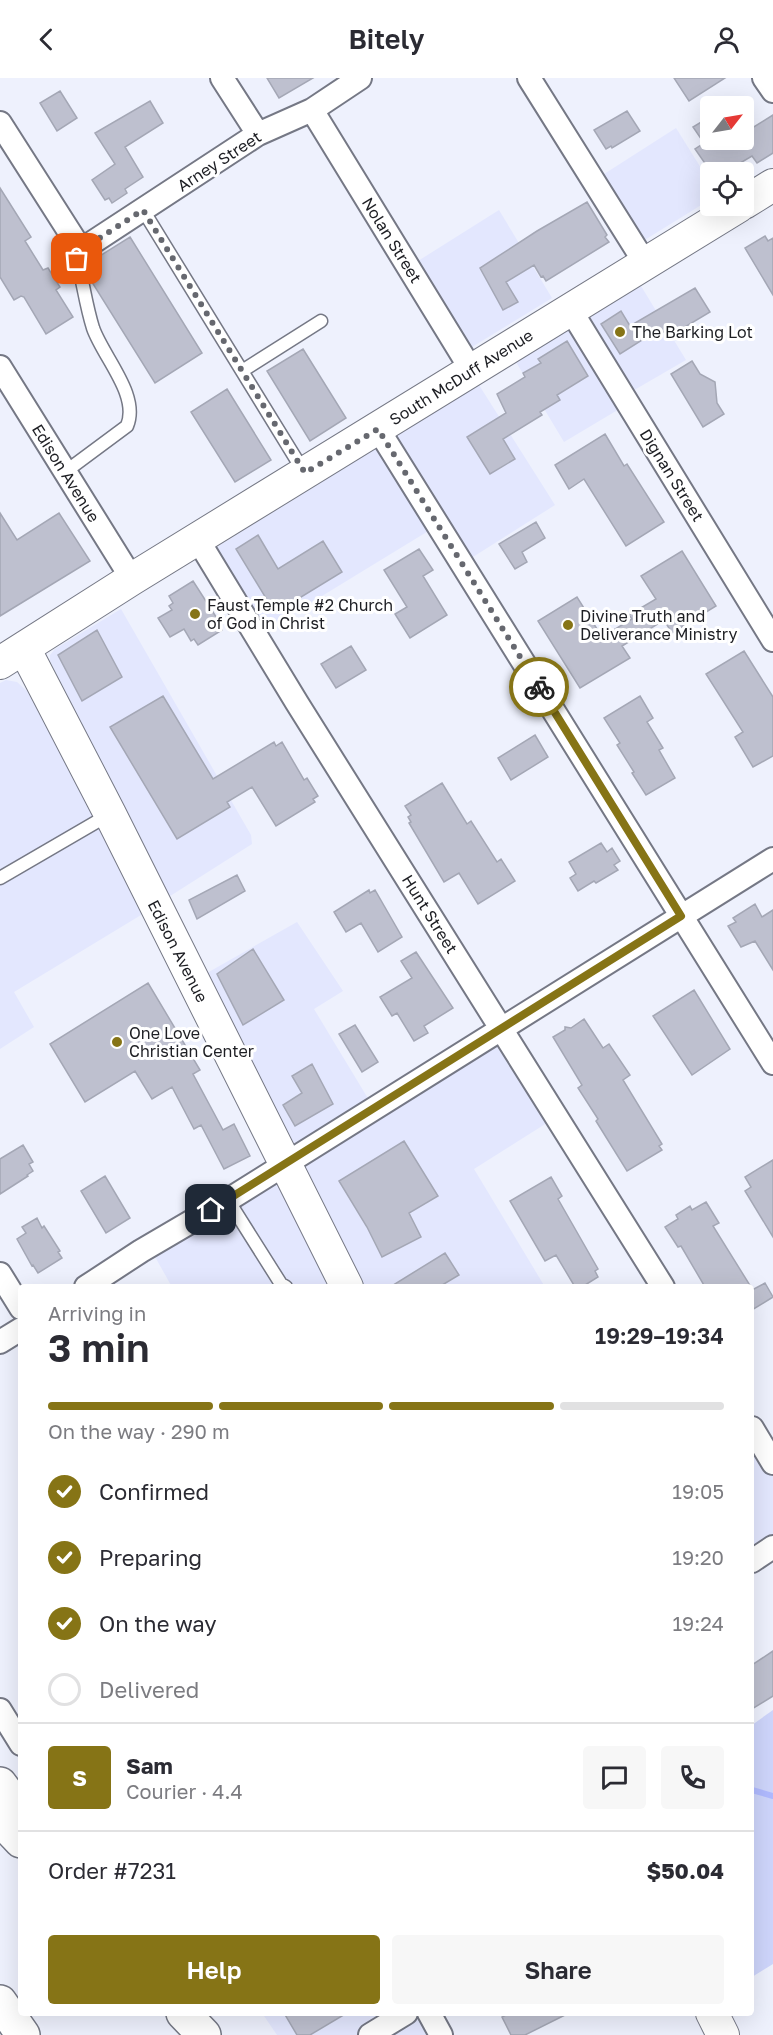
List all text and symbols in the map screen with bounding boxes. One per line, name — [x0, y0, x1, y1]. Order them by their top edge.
icon: back — [30, 23, 63, 56]
text: Bitely — [348, 23, 425, 55]
icon: person — [710, 23, 743, 56]
north arrow — [700, 96, 754, 150]
map controls — [700, 96, 754, 216]
street label: Arney Street — [173, 126, 265, 196]
button: locate — [700, 162, 754, 216]
street label: Nolan Street — [358, 194, 426, 286]
pin — [51, 233, 102, 284]
icon: bag — [60, 242, 93, 275]
place label: The Barking Lot — [632, 322, 753, 342]
street label: South McDuff Avenue — [386, 325, 536, 429]
marker: The Barking Lot — [613, 325, 627, 339]
street label: Edison Avenue — [28, 420, 104, 526]
street label: Dignan Street — [636, 425, 708, 525]
place label: Faust Temple #2 Church of God in Christ — [207, 595, 393, 633]
place label: Divine Truth and Deliverance Ministry — [580, 606, 738, 644]
marker: Faust Temple #2 Church of God in Christ — [188, 607, 202, 621]
marker: Divine Truth and Deliverance Ministry — [561, 618, 575, 632]
courier — [509, 657, 569, 717]
icon: bike — [523, 671, 556, 704]
street label: Hunt Street — [398, 871, 462, 957]
street label: Edison Avenue — [144, 897, 212, 1005]
place label: One Love Christian Center — [129, 1023, 254, 1061]
marker: One Love Christian Center — [110, 1035, 124, 1049]
pin — [185, 1184, 236, 1235]
icon: home — [194, 1193, 227, 1226]
text: Arriving in — [48, 1301, 146, 1325]
text: 19:29–19:34 — [595, 1322, 724, 1349]
text: 3 min — [48, 1324, 150, 1371]
text: On the way · 290 m — [48, 1419, 230, 1443]
icon: check — [48, 1475, 81, 1508]
text: Confirmed — [99, 1478, 209, 1505]
text: 19:05 — [672, 1479, 724, 1503]
icon: check — [48, 1541, 81, 1574]
text: Preparing — [99, 1544, 202, 1571]
text: 19:20 — [672, 1545, 724, 1569]
icon: check — [48, 1607, 81, 1640]
text: On the way — [99, 1610, 217, 1637]
text: 19:24 — [672, 1611, 724, 1635]
text: Delivered — [99, 1676, 199, 1703]
button: chat — [583, 1746, 646, 1809]
button: phone — [661, 1746, 724, 1809]
text: Sam — [126, 1752, 173, 1779]
text: S — [72, 1764, 87, 1791]
text: Courier · 4.4 — [126, 1779, 243, 1803]
text: Order #7231 — [48, 1857, 176, 1884]
text: $50.04 — [646, 1857, 724, 1884]
button: Help — [48, 1935, 380, 2004]
button: Share — [392, 1935, 724, 2004]

